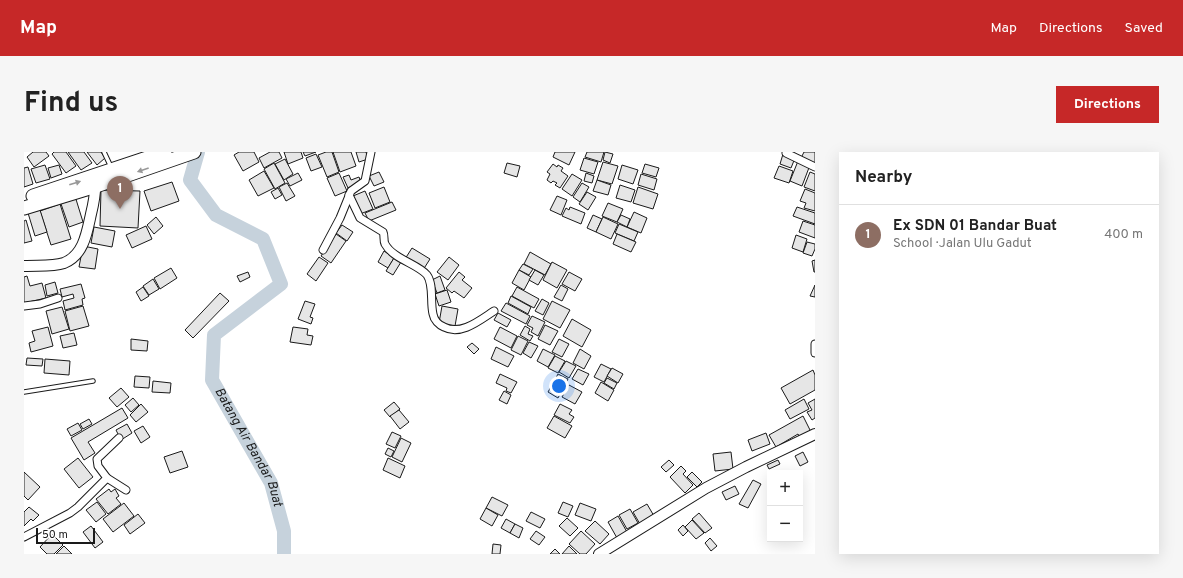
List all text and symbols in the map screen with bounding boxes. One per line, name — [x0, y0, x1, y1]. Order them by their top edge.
text: Map — [20, 16, 57, 40]
text: Map — [991, 20, 1017, 37]
text: Directions — [1039, 20, 1103, 37]
text: Saved — [1125, 20, 1163, 37]
text: Find us — [24, 86, 118, 122]
button: Directions — [1056, 86, 1159, 123]
one-way arrow — [136, 167, 148, 173]
text: Nearby — [855, 167, 912, 189]
pin: 1 — [107, 176, 133, 209]
one-way arrow — [69, 179, 81, 185]
text: Ex SDN 01 Bandar Buat — [893, 217, 1057, 236]
text: 1 — [865, 227, 871, 243]
text: 400 m — [1104, 227, 1143, 243]
text: School · Jalan Ulu Gadut — [893, 236, 1032, 252]
your location — [549, 376, 569, 396]
water label: Batang Air Bandar Buat — [210, 385, 285, 510]
map controls — [767, 470, 803, 542]
button: + — [767, 470, 803, 506]
button: − — [767, 506, 803, 542]
scale bar — [36, 526, 95, 545]
text: 50 m — [42, 528, 68, 542]

